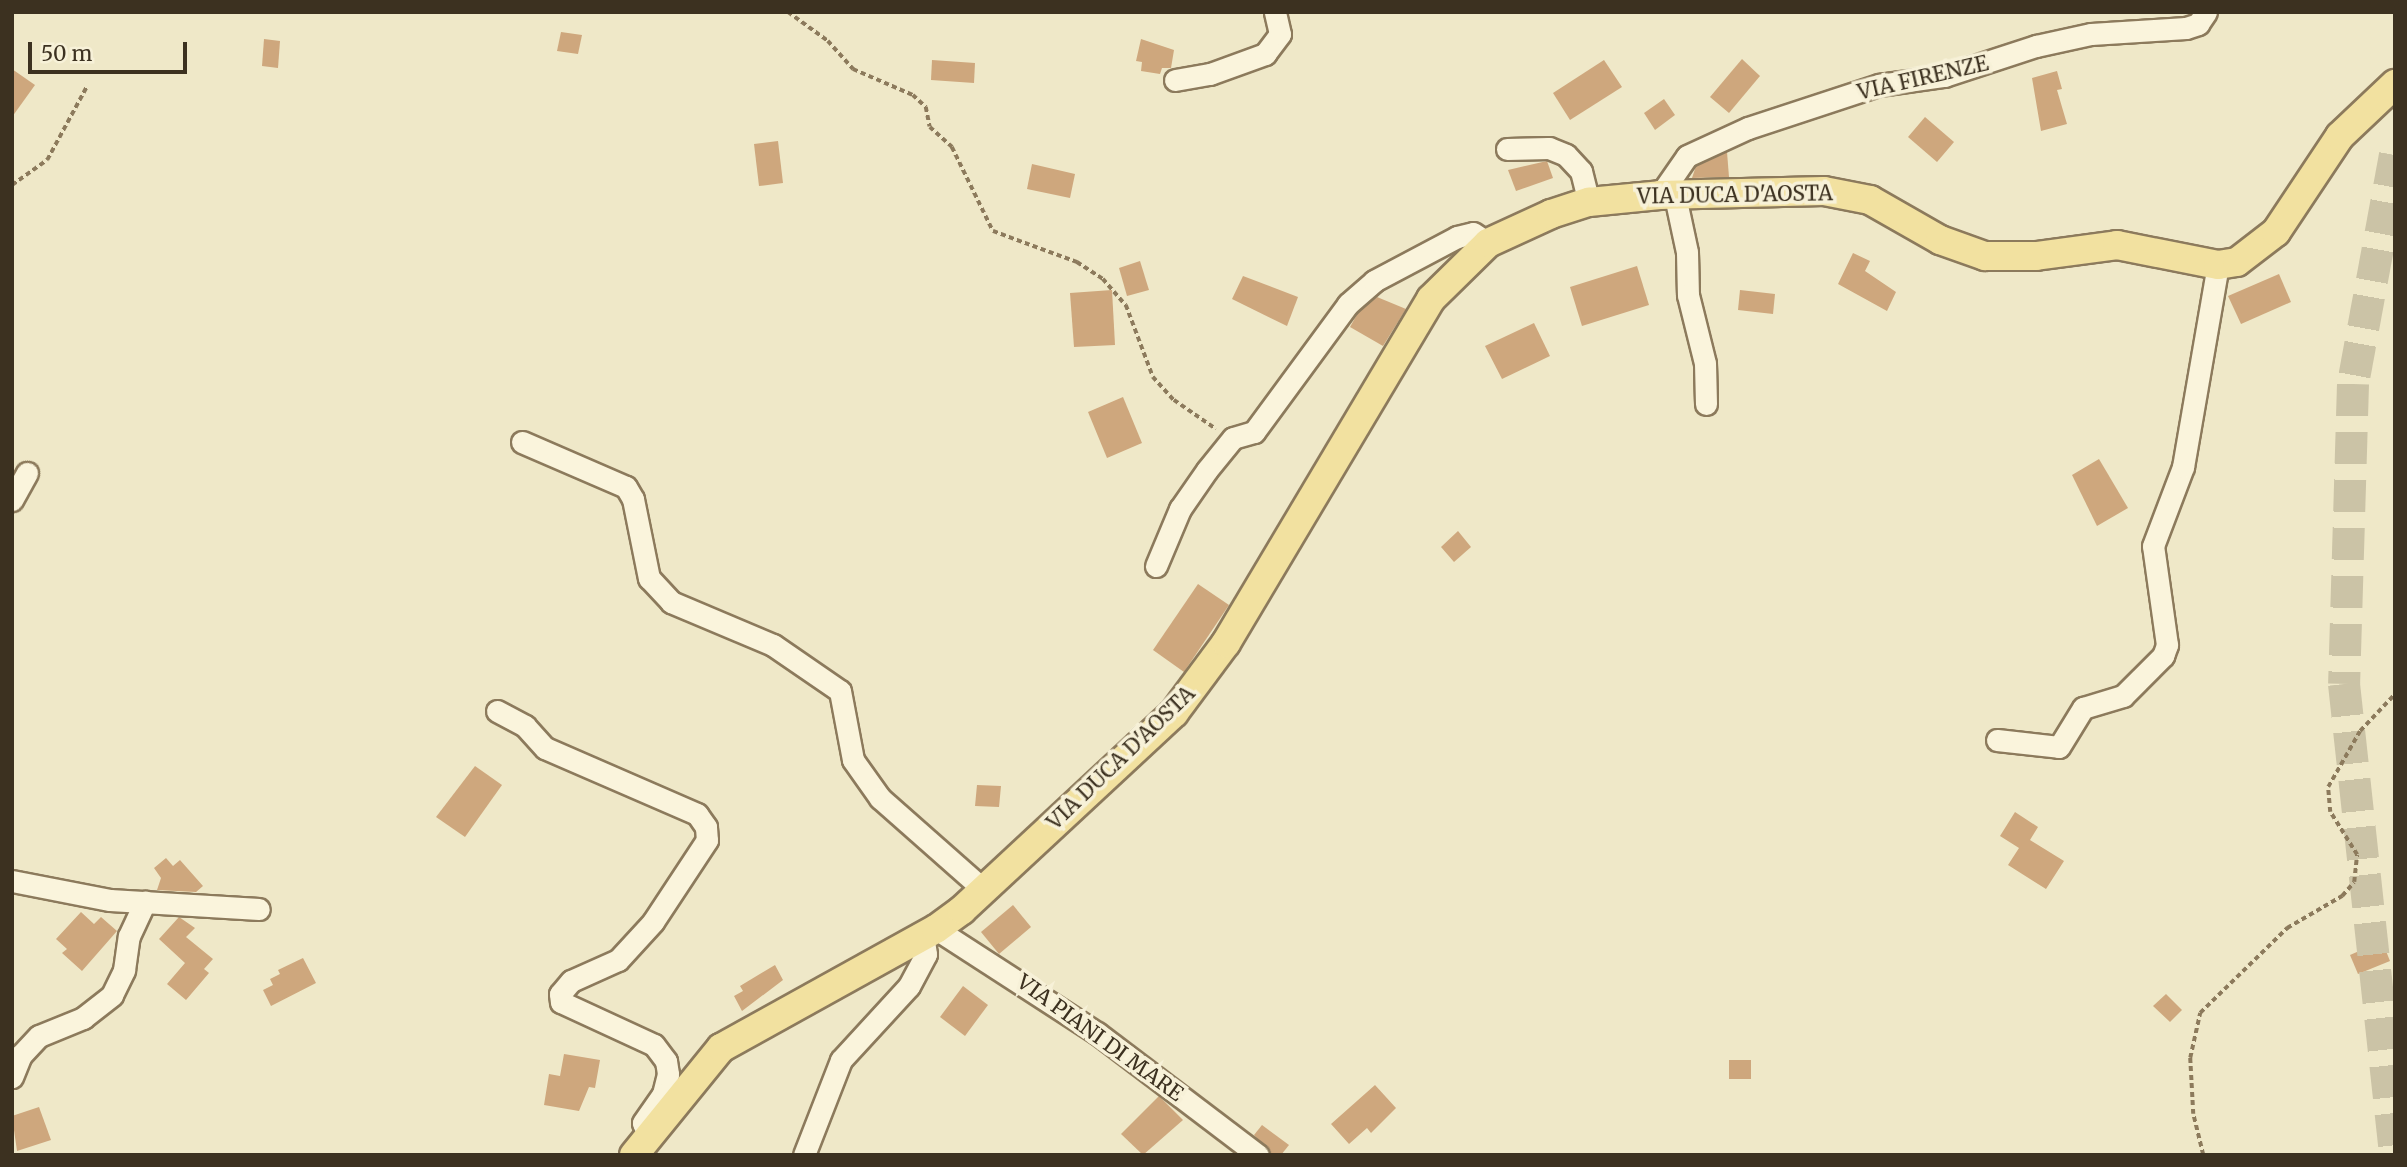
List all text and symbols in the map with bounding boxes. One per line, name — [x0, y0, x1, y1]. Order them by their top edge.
scale bar — [32, 28, 191, 72]
text: 50 m — [41, 40, 92, 67]
street label: VIA FIRENZE — [1855, 51, 1991, 105]
street label: VIA DUCA D'AOSTA — [1637, 181, 1833, 209]
street label: VIA DUCA D'AOSTA — [1042, 681, 1200, 835]
street label: VIA PIANI DI MARE — [1012, 969, 1188, 1107]

